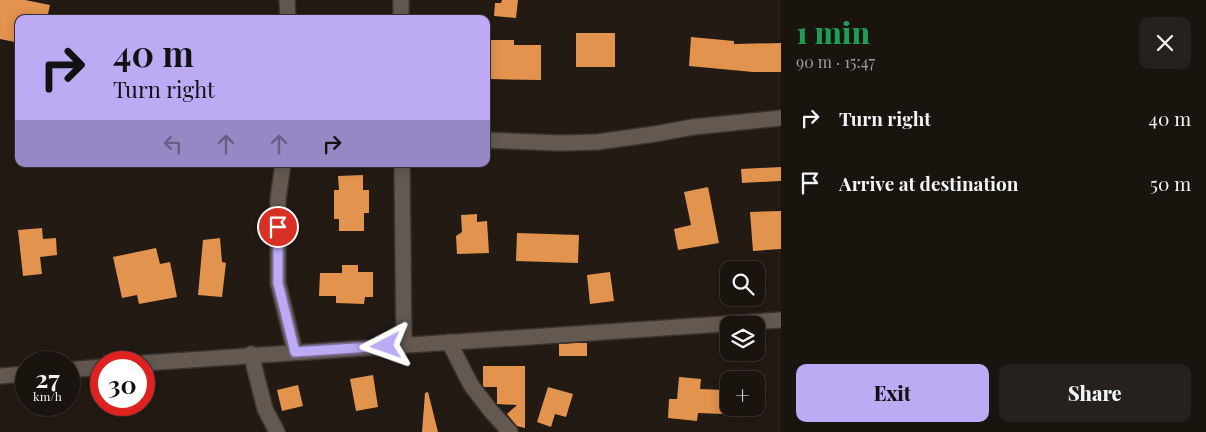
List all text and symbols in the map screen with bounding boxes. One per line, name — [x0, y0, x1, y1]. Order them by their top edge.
text: 1 min — [796, 12, 870, 52]
button: close — [1139, 17, 1191, 69]
text: 40 m — [113, 29, 194, 76]
icon: right — [30, 35, 95, 100]
text: 90 m · 15:47 — [796, 51, 875, 72]
text: Turn right — [113, 74, 215, 104]
icon: right — [796, 104, 824, 132]
text: Turn right — [839, 105, 931, 131]
text: 40 m — [1149, 105, 1191, 131]
icon: left — [159, 130, 187, 158]
icon: ahead — [212, 130, 240, 158]
icon: ahead — [265, 130, 293, 158]
icon: right — [318, 130, 346, 158]
icon: arrive — [796, 169, 824, 197]
text: Arrive at destination — [839, 170, 1019, 196]
text: 50 m — [1150, 170, 1191, 196]
pin — [257, 206, 299, 248]
icon: arrive — [264, 213, 292, 241]
map controls — [720, 261, 765, 416]
button: search — [720, 261, 765, 306]
button: layers — [720, 316, 765, 361]
position arrow — [359, 319, 411, 371]
speed limit sign: 30 — [90, 351, 155, 416]
text: 27 — [35, 361, 60, 394]
button: Exit — [796, 364, 989, 422]
button: Share — [999, 364, 1191, 422]
button: + — [720, 371, 765, 416]
text: km/h — [33, 388, 62, 404]

